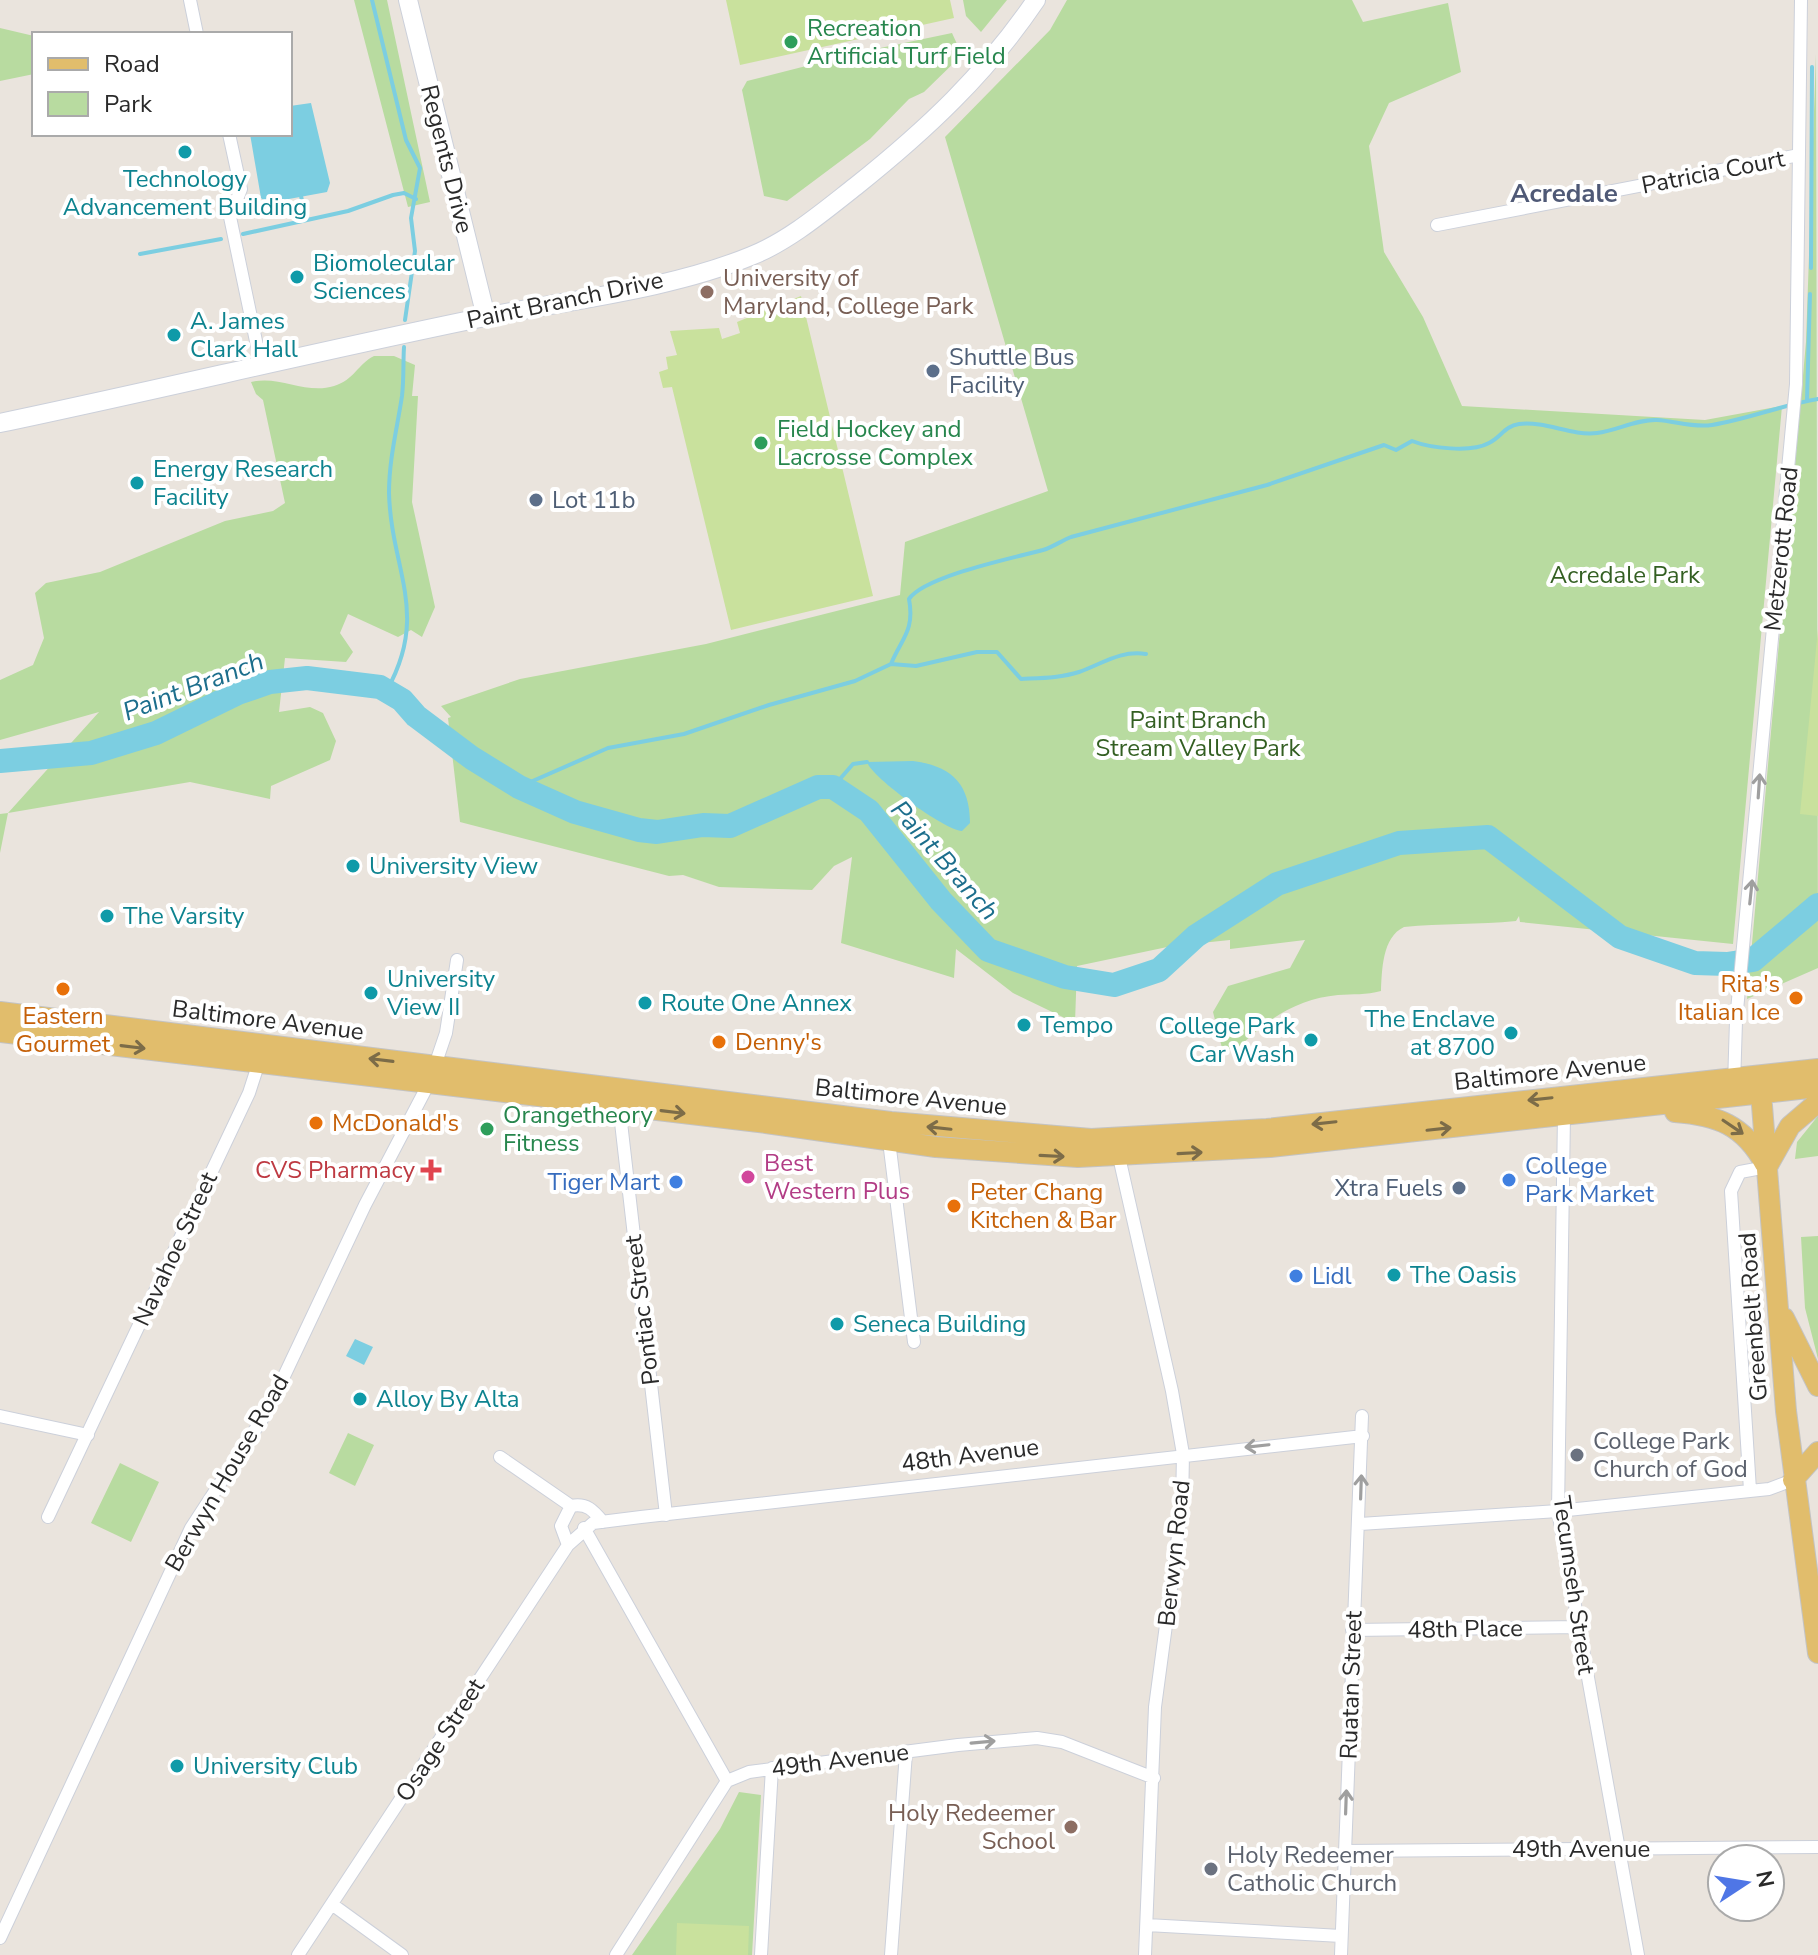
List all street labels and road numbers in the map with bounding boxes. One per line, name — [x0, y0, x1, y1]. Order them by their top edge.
street label: Regents Drive — [413, 81, 481, 237]
street label: Patricia Court — [1639, 142, 1788, 202]
street label: Paint Branch Drive — [464, 264, 666, 336]
street label: Metzerott Road — [1756, 465, 1806, 633]
street label: Baltimore Avenue — [170, 992, 366, 1048]
street label: Baltimore Avenue — [1452, 1046, 1648, 1098]
street label: Baltimore Avenue — [813, 1071, 1009, 1123]
street label: Navahoe Street — [125, 1166, 225, 1331]
street label: Pontiac Street — [617, 1232, 667, 1387]
street label: Greenbelt Road — [1731, 1232, 1775, 1402]
street label: Berwyn House Road — [158, 1369, 296, 1577]
street label: 48th Avenue — [899, 1431, 1041, 1479]
street label: Berwyn Road — [1150, 1478, 1198, 1628]
street label: Tecumseh Street — [1546, 1494, 1602, 1677]
street label: Ruatan Street — [1332, 1610, 1370, 1760]
street label: 48th Place — [1407, 1612, 1523, 1646]
street label: Osage Street — [388, 1672, 492, 1808]
street label: 49th Avenue — [769, 1736, 911, 1784]
street label: 49th Avenue — [1512, 1833, 1650, 1865]

